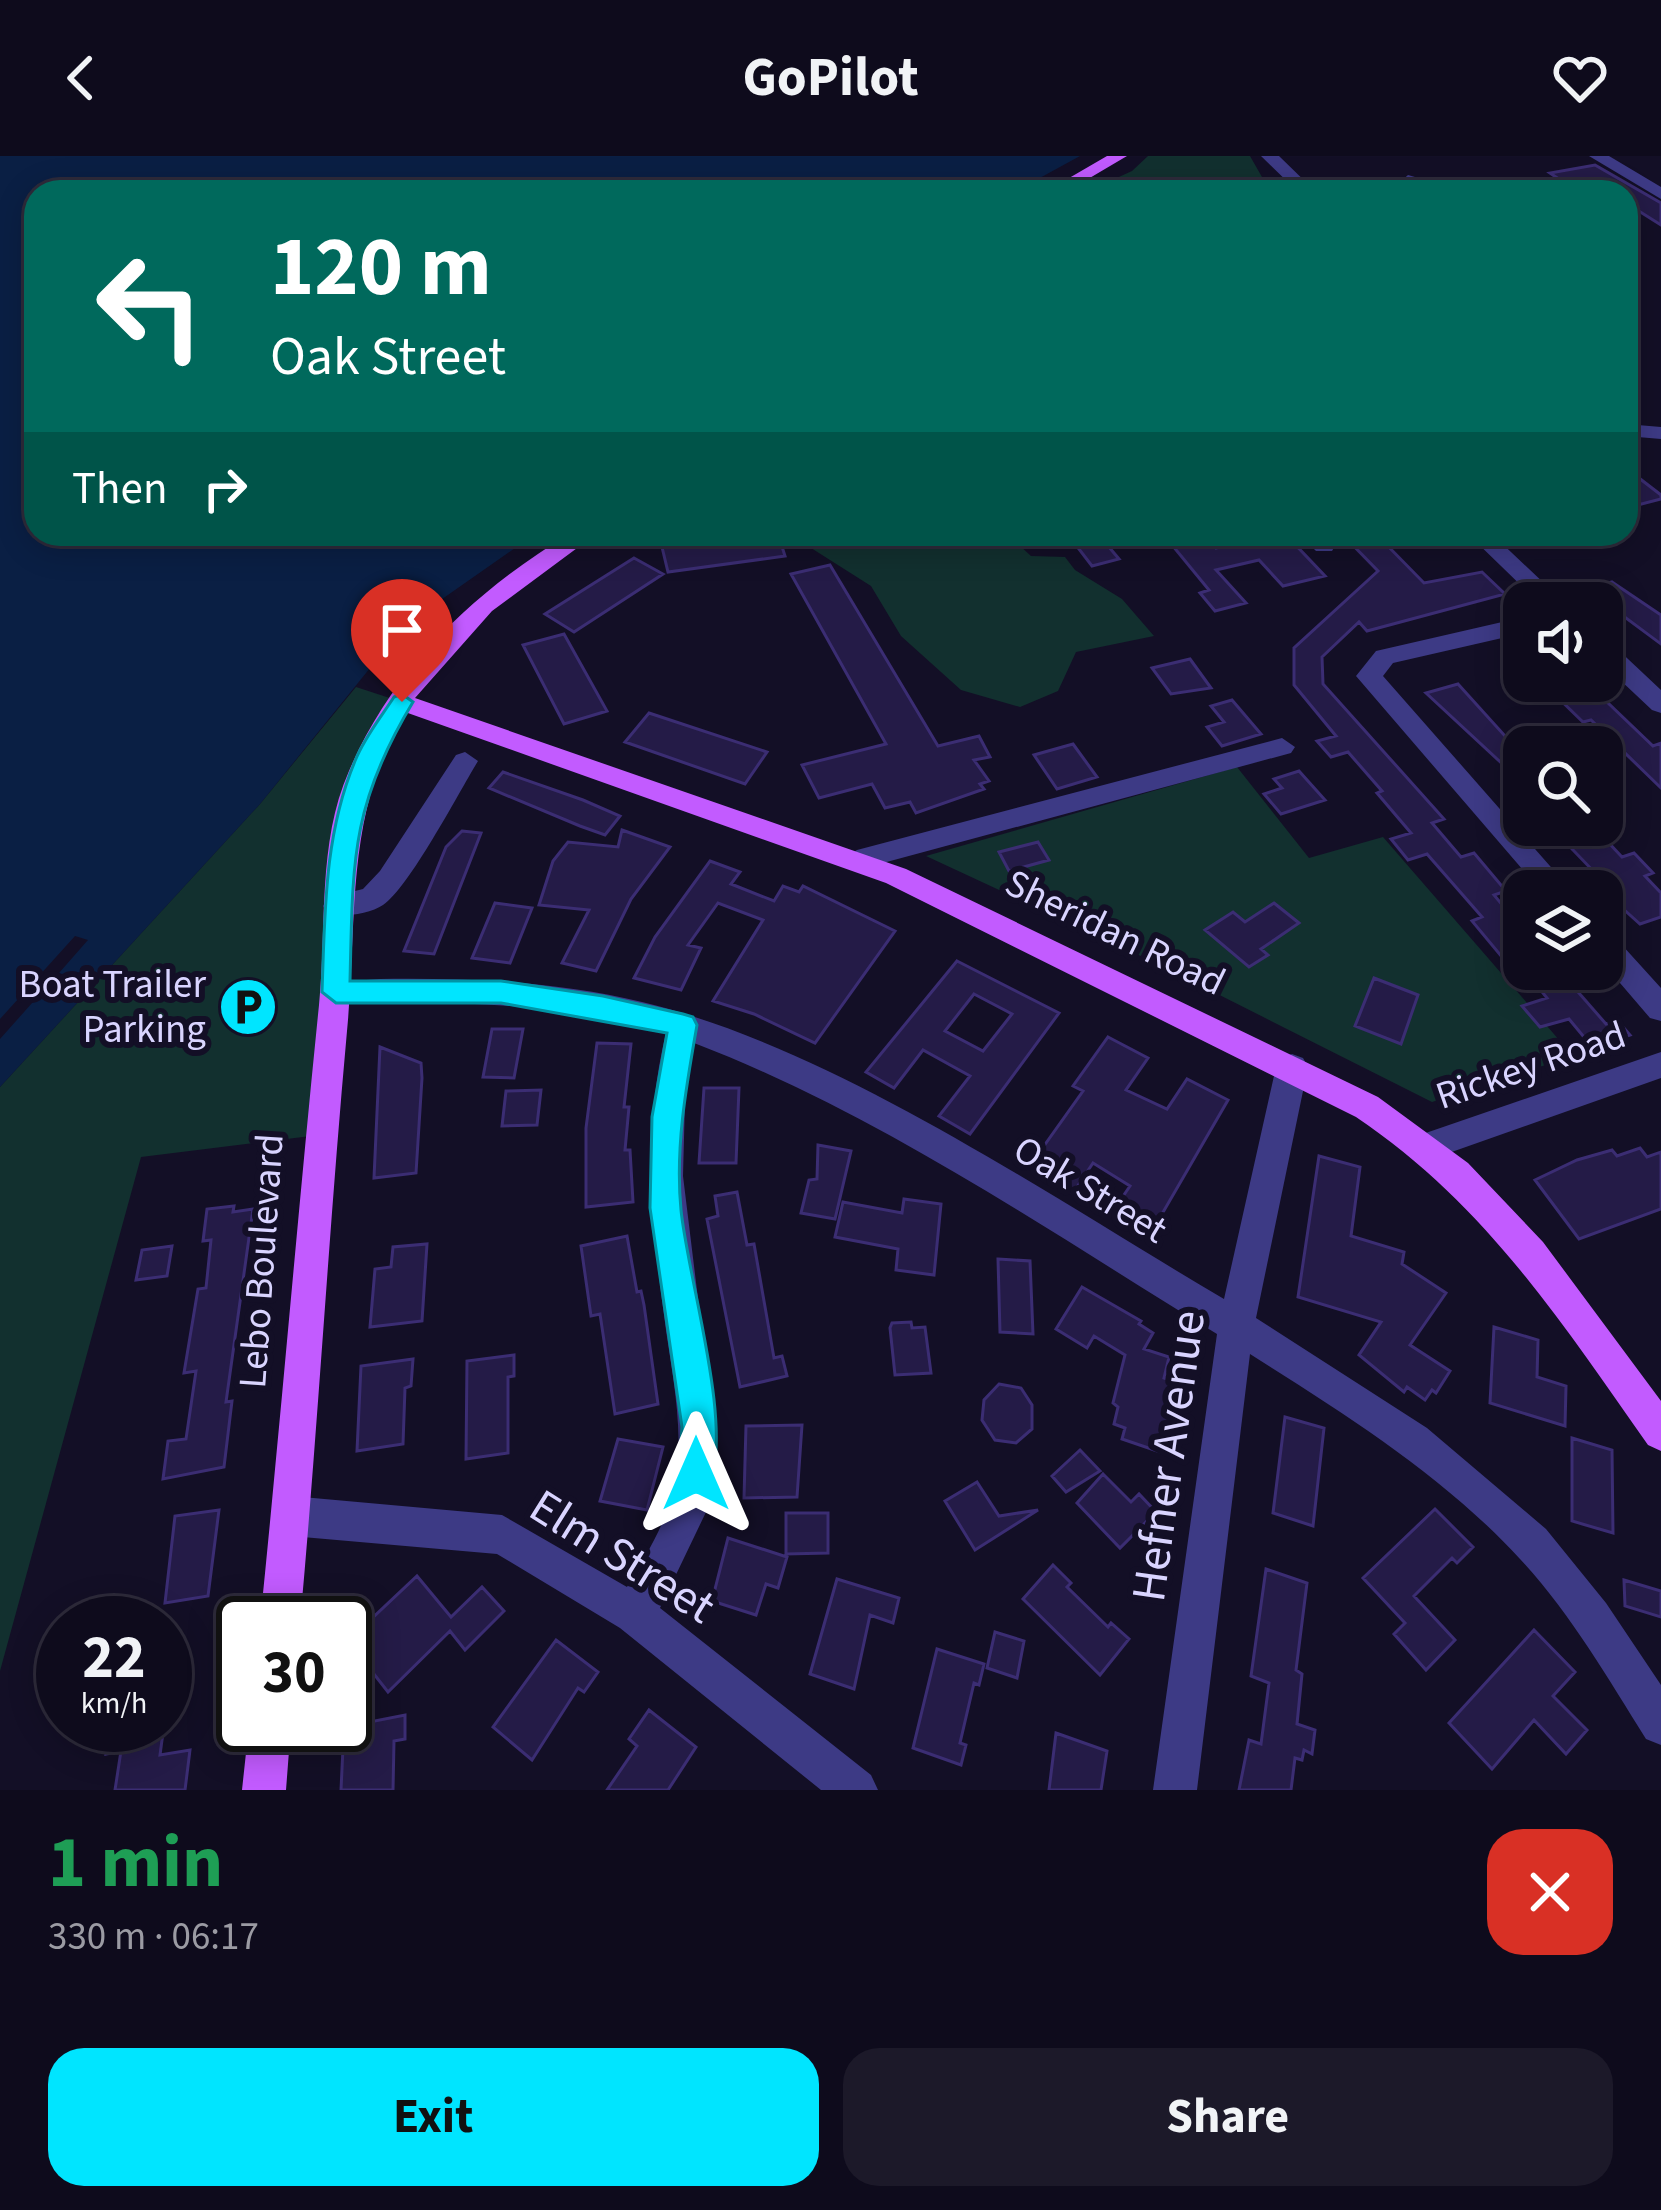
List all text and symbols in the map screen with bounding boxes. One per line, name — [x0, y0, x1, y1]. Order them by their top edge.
text: GoPilot — [742, 40, 919, 117]
icon: back — [48, 45, 114, 111]
icon: heart — [1547, 45, 1613, 111]
text: 120 m — [270, 208, 492, 328]
icon: left — [72, 228, 228, 384]
text: Oak Street — [270, 319, 506, 396]
icon: right — [192, 456, 258, 522]
text: Then — [72, 457, 168, 521]
pin — [351, 579, 453, 702]
map controls — [1503, 582, 1623, 990]
button: sound — [1503, 582, 1623, 702]
icon: arrive — [369, 597, 435, 663]
button: search — [1503, 726, 1623, 846]
street label: Sheridan Road — [995, 856, 1235, 1010]
button: layers — [1503, 870, 1623, 990]
place label: Boat Trailer Parking — [19, 957, 206, 1058]
parking icon: Boat Trailer Parking — [217, 976, 279, 1038]
street label: Rickey Road — [1429, 1007, 1633, 1125]
street label: Oak Street — [1003, 1122, 1177, 1258]
street label: Lebo Boulevard — [225, 1132, 299, 1390]
street label: Hefner Avenue — [1115, 1306, 1223, 1606]
position arrow — [633, 1411, 759, 1537]
street label: Elm Street — [516, 1473, 728, 1641]
speed limit sign: 30 — [216, 1596, 372, 1752]
text: 22 — [82, 1616, 146, 1701]
text: km/h — [81, 1682, 147, 1725]
text: 1 min — [48, 1812, 223, 1915]
button: close — [1487, 1829, 1613, 1955]
text: 330 m · 06:17 — [48, 1909, 259, 1965]
button: Exit — [48, 2048, 819, 2186]
button: Share — [843, 2048, 1613, 2186]

